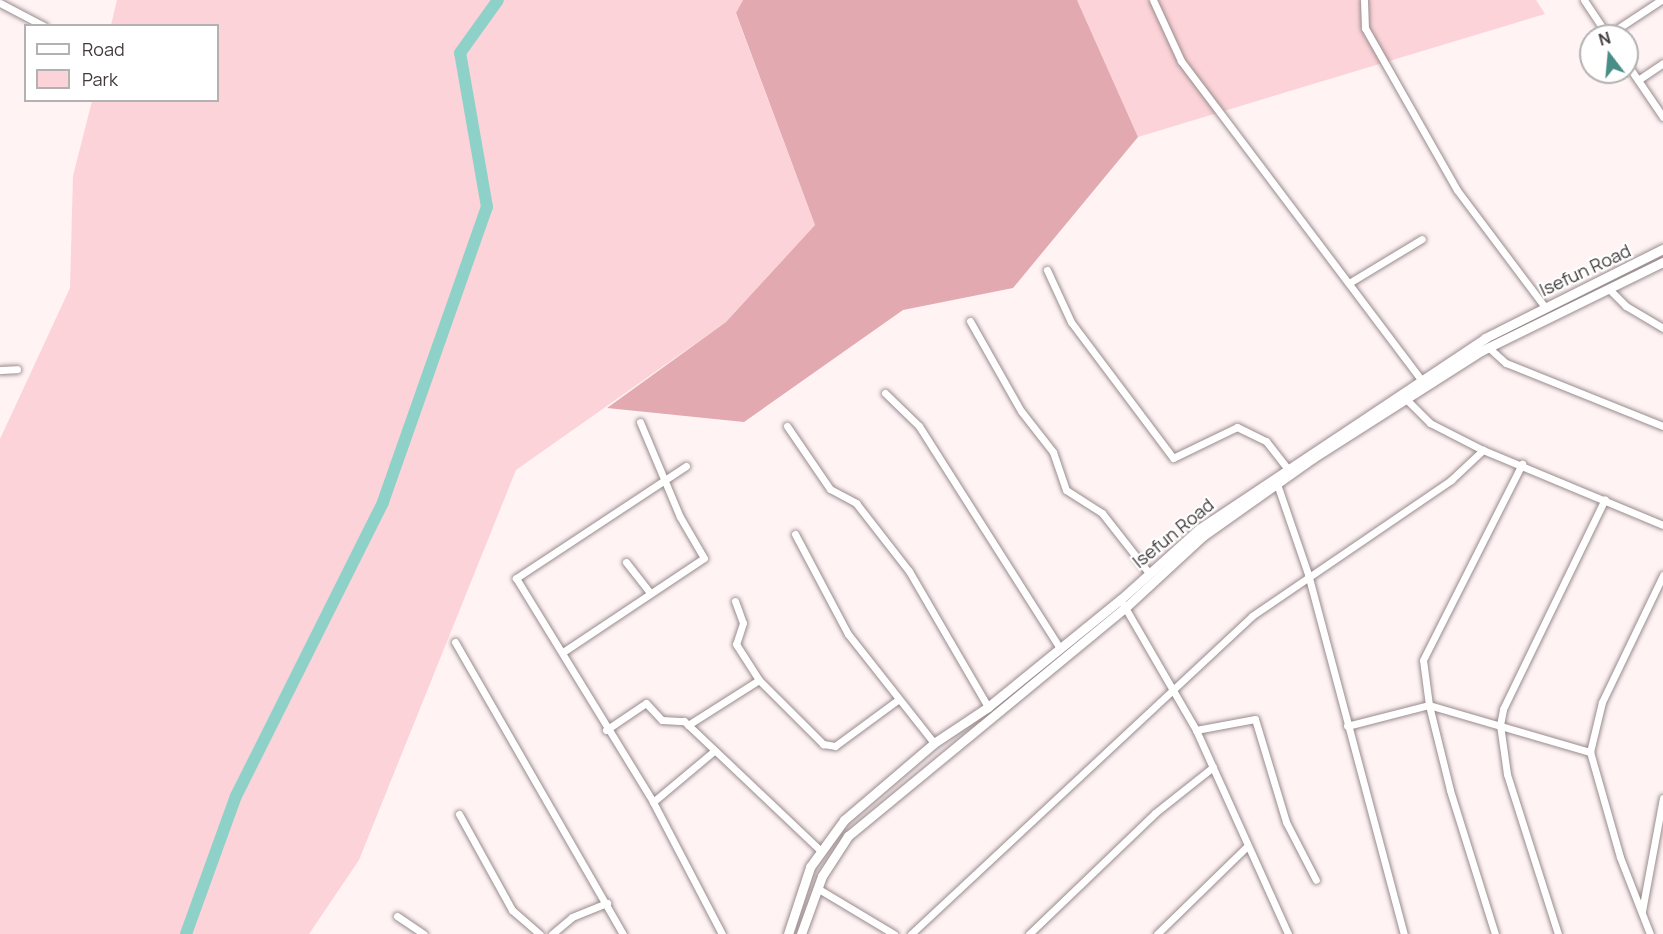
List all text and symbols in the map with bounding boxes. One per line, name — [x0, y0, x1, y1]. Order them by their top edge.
legend — [24, 24, 219, 102]
north arrow — [1579, 24, 1639, 84]
text: N — [1596, 26, 1613, 51]
text: Road — [82, 37, 125, 61]
text: Park — [82, 67, 118, 91]
street label: Isefun Road — [1536, 239, 1634, 301]
street label: Isefun Road — [1128, 494, 1218, 572]

